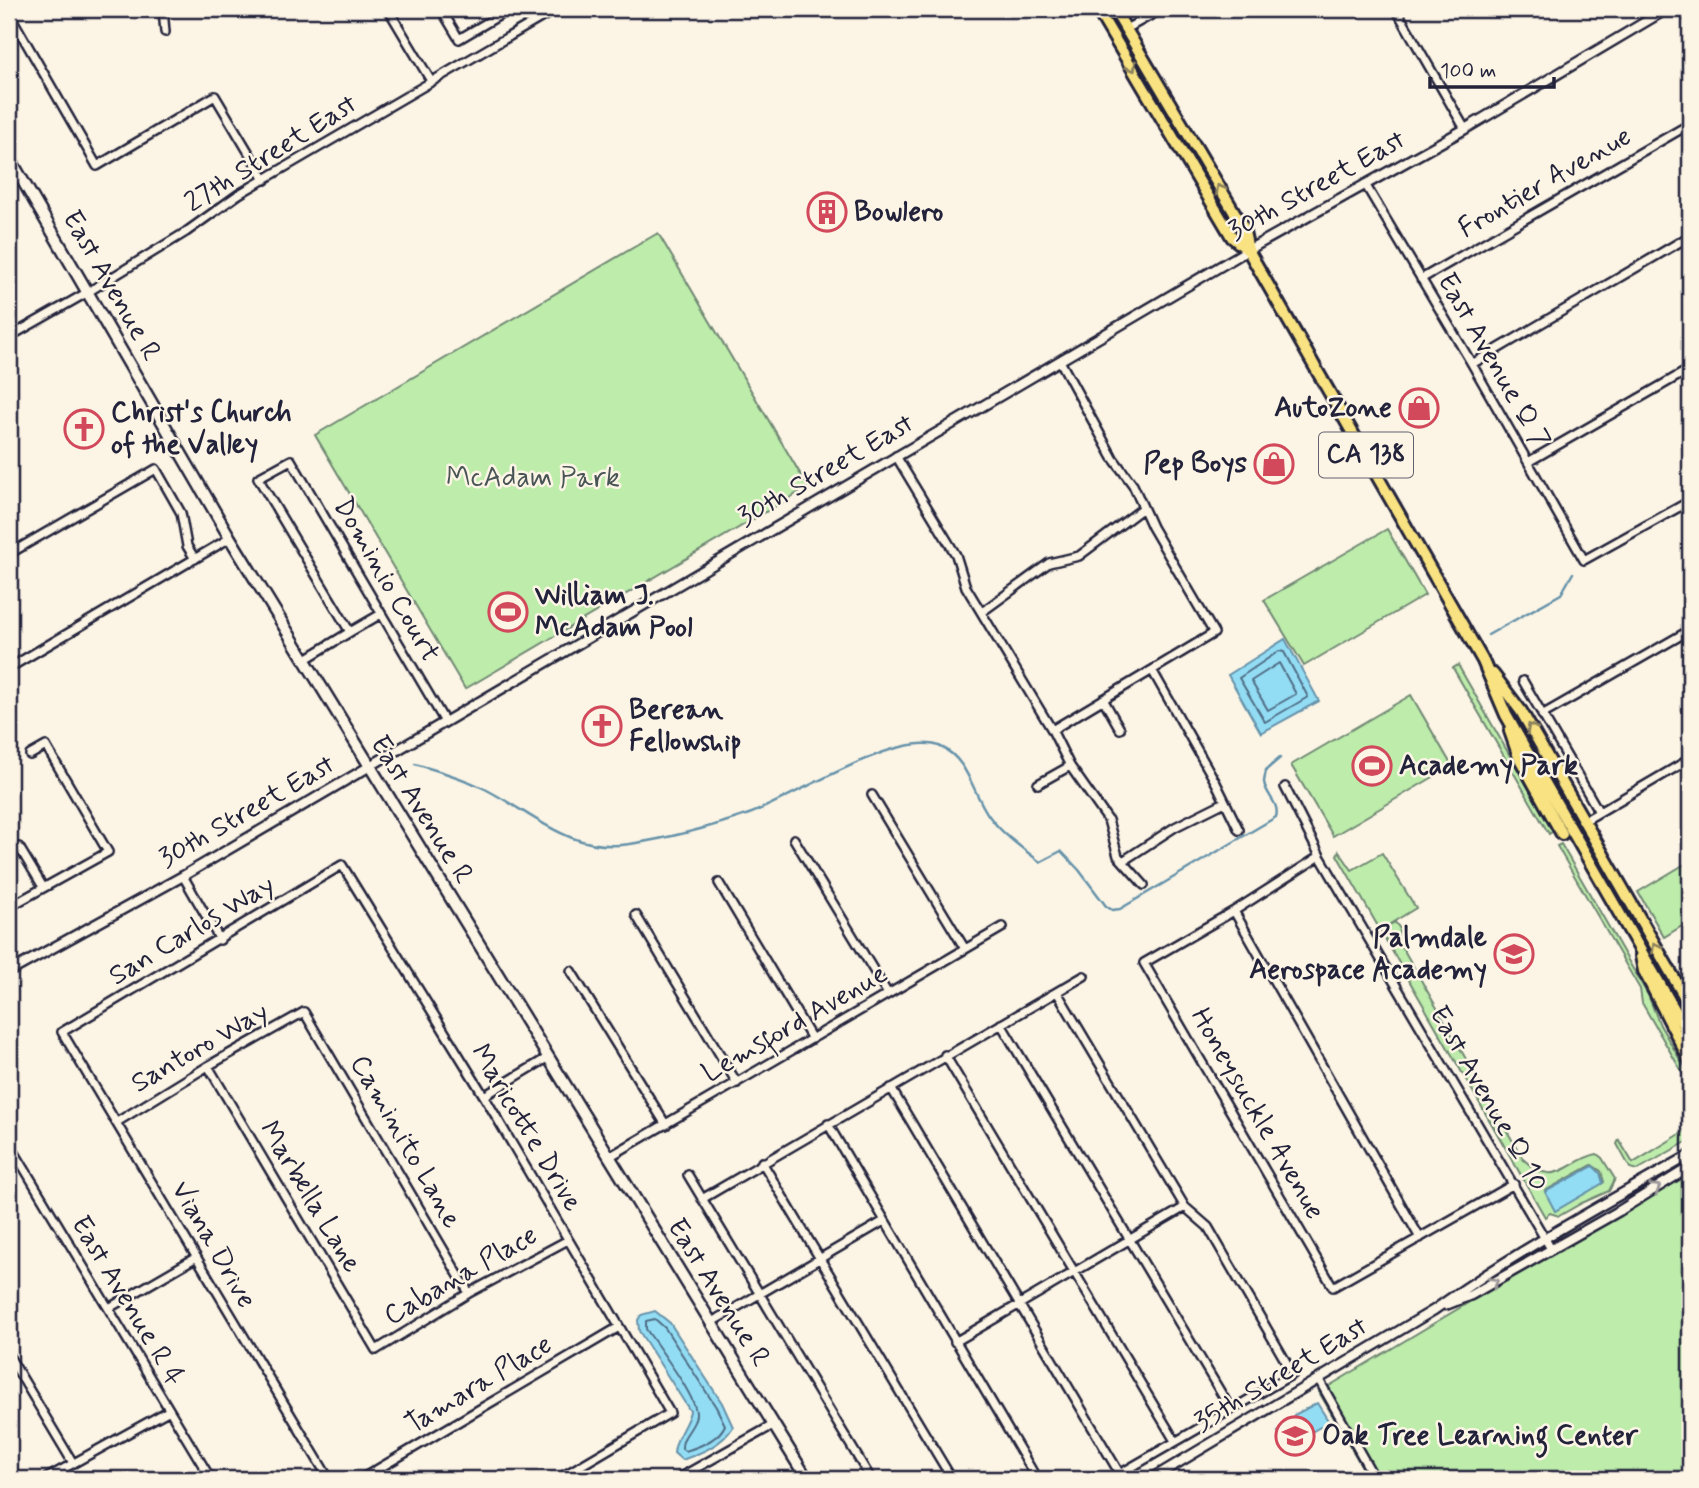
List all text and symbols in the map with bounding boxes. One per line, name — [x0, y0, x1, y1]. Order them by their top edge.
scale bar — [1430, 46, 1554, 90]
text: 100 m — [1440, 57, 1496, 85]
one-way arrow — [1124, 60, 1137, 73]
street label: 27th Street East — [178, 86, 365, 222]
street label: Frontier Avenue — [1452, 118, 1638, 248]
street label: 30th Street East — [1222, 122, 1413, 250]
one-way arrow — [1215, 183, 1228, 196]
building icon: Bowlero — [806, 191, 848, 233]
place label: Bowlero — [854, 194, 943, 231]
street label: East Avenue R — [53, 204, 169, 368]
street label: East Avenue Q 7 — [1428, 266, 1558, 456]
shop icon: AutoZone — [1398, 387, 1440, 429]
place label: AutoZone — [1274, 390, 1392, 427]
place label: Christ's Church of the Valley — [111, 395, 292, 464]
street label: 30th Street East — [731, 405, 921, 536]
church icon: Christ's Church of the Valley — [63, 408, 105, 450]
road number: CA 138 — [1319, 432, 1413, 477]
shop icon: Pep Boys — [1253, 443, 1295, 485]
place label: Pep Boys — [1143, 446, 1247, 483]
park label: McAdam Park — [446, 460, 620, 497]
street label: Dominio Court — [324, 491, 448, 669]
place label: William J. McAdam Pool — [535, 578, 693, 647]
sports icon: William J. McAdam Pool — [487, 591, 529, 633]
place label: Berean Fellowship — [629, 692, 742, 761]
church icon: Berean Fellowship — [581, 705, 623, 747]
one-way arrow — [1526, 723, 1539, 736]
street label: East Avenue R — [361, 729, 481, 891]
sports icon: Academy Park — [1351, 745, 1393, 787]
street label: 30th Street East — [152, 746, 342, 877]
place label: Academy Park — [1399, 748, 1578, 785]
street label: San Carlos Way — [102, 867, 282, 995]
place label: Palmdale Aerospace Academy — [1249, 920, 1487, 989]
school or university icon: Palmdale Aerospace Academy — [1493, 933, 1535, 975]
one-way arrow — [1651, 942, 1664, 955]
street label: Lemsford Avenue — [696, 956, 895, 1094]
street label: Santoro Way — [125, 994, 275, 1102]
street label: East Avenue Q 10 — [1420, 999, 1556, 1199]
street label: Honeysuckle Avenue — [1181, 1001, 1333, 1227]
street label: Maricotte Drive — [461, 1037, 591, 1219]
street label: Caminito Lane — [340, 1049, 470, 1235]
street label: Marbella Lane — [250, 1114, 370, 1280]
street label: Viana Drive — [162, 1175, 264, 1315]
one-way arrow — [1648, 1183, 1661, 1196]
street label: East Avenue R 4 — [62, 1209, 192, 1393]
street label: East Avenue R — [658, 1212, 778, 1374]
street label: Cabana Place — [377, 1217, 545, 1335]
one-way arrow — [1486, 1277, 1499, 1290]
street label: 35th Street East — [1187, 1308, 1375, 1441]
street label: Tamara Place — [399, 1327, 559, 1443]
school or university icon: Oak Tree Learning Center — [1274, 1415, 1316, 1457]
place label: Oak Tree Learning Center — [1322, 1418, 1639, 1458]

